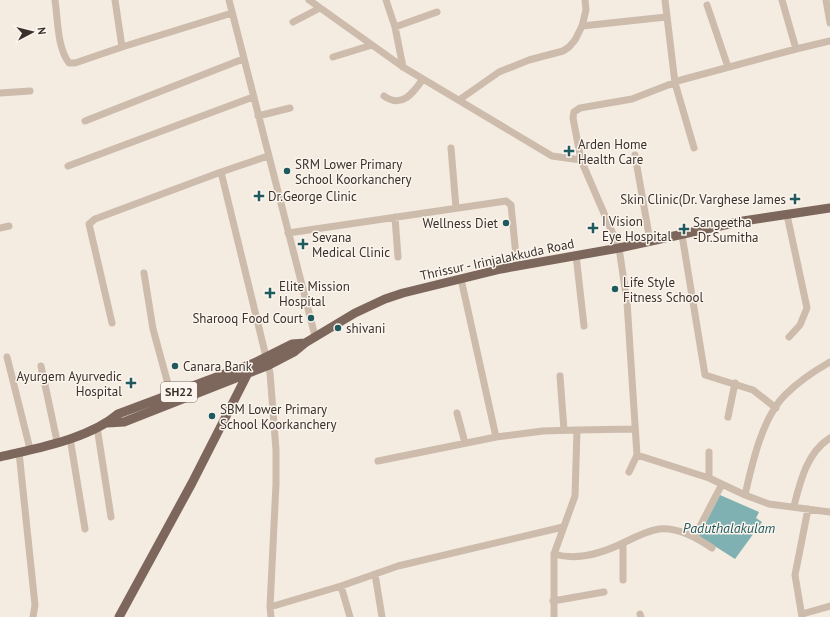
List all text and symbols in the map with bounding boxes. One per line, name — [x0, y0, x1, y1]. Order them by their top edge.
north arrow — [12, 12, 52, 52]
text: N — [35, 26, 49, 35]
place label: Arden Home Health Care — [578, 136, 647, 168]
marker: Arden Home Health Care — [563, 145, 575, 157]
place label: SRM Lower Primary School Koorkanchery — [295, 156, 412, 188]
marker: SRM Lower Primary School Koorkanchery — [282, 166, 292, 176]
place label: Dr.George Clinic — [268, 188, 357, 205]
marker: Dr.George Clinic — [253, 190, 265, 202]
place label: Skin Clinic(Dr. Varghese James — [620, 191, 786, 208]
marker: Skin Clinic(Dr. Varghese James — [789, 193, 801, 205]
place label: I Vision Eye Hospital — [602, 213, 672, 245]
place label: Sangeetha -Dr.Sumitha — [693, 214, 759, 246]
place label: Wellness Diet — [422, 215, 499, 232]
marker: Wellness Diet — [501, 218, 511, 228]
marker: I Vision Eye Hospital — [587, 222, 599, 234]
marker: Sangeetha -Dr.Sumitha — [678, 223, 690, 235]
place label: Sevana Medical Clinic — [312, 229, 390, 261]
street label: Thrissur - Irinjalakkuda Road — [419, 235, 576, 284]
marker: Sevana Medical Clinic — [297, 238, 309, 250]
place label: Life Style Fitness School — [623, 274, 704, 306]
place label: Elite Mission Hospital — [279, 278, 350, 310]
marker: Life Style Fitness School — [610, 284, 620, 294]
marker: Elite Mission Hospital — [264, 287, 276, 299]
place label: Sharooq Food Court — [192, 310, 304, 327]
marker: Sharooq Food Court — [306, 313, 316, 323]
place label: shivani — [346, 320, 385, 337]
marker: shivani — [333, 323, 343, 333]
place label: Canara Bank — [183, 358, 253, 375]
marker: Canara Bank — [170, 361, 180, 371]
place label: Ayurgem Ayurvedic Hospital — [16, 368, 122, 400]
marker: Ayurgem Ayurvedic Hospital — [125, 377, 137, 389]
road number: SH22 — [161, 382, 197, 402]
place label: SBM Lower Primary School Koorkanchery — [220, 401, 337, 433]
marker: SBM Lower Primary School Koorkanchery — [207, 411, 217, 421]
water label: Paduthalakulam — [683, 519, 776, 537]

